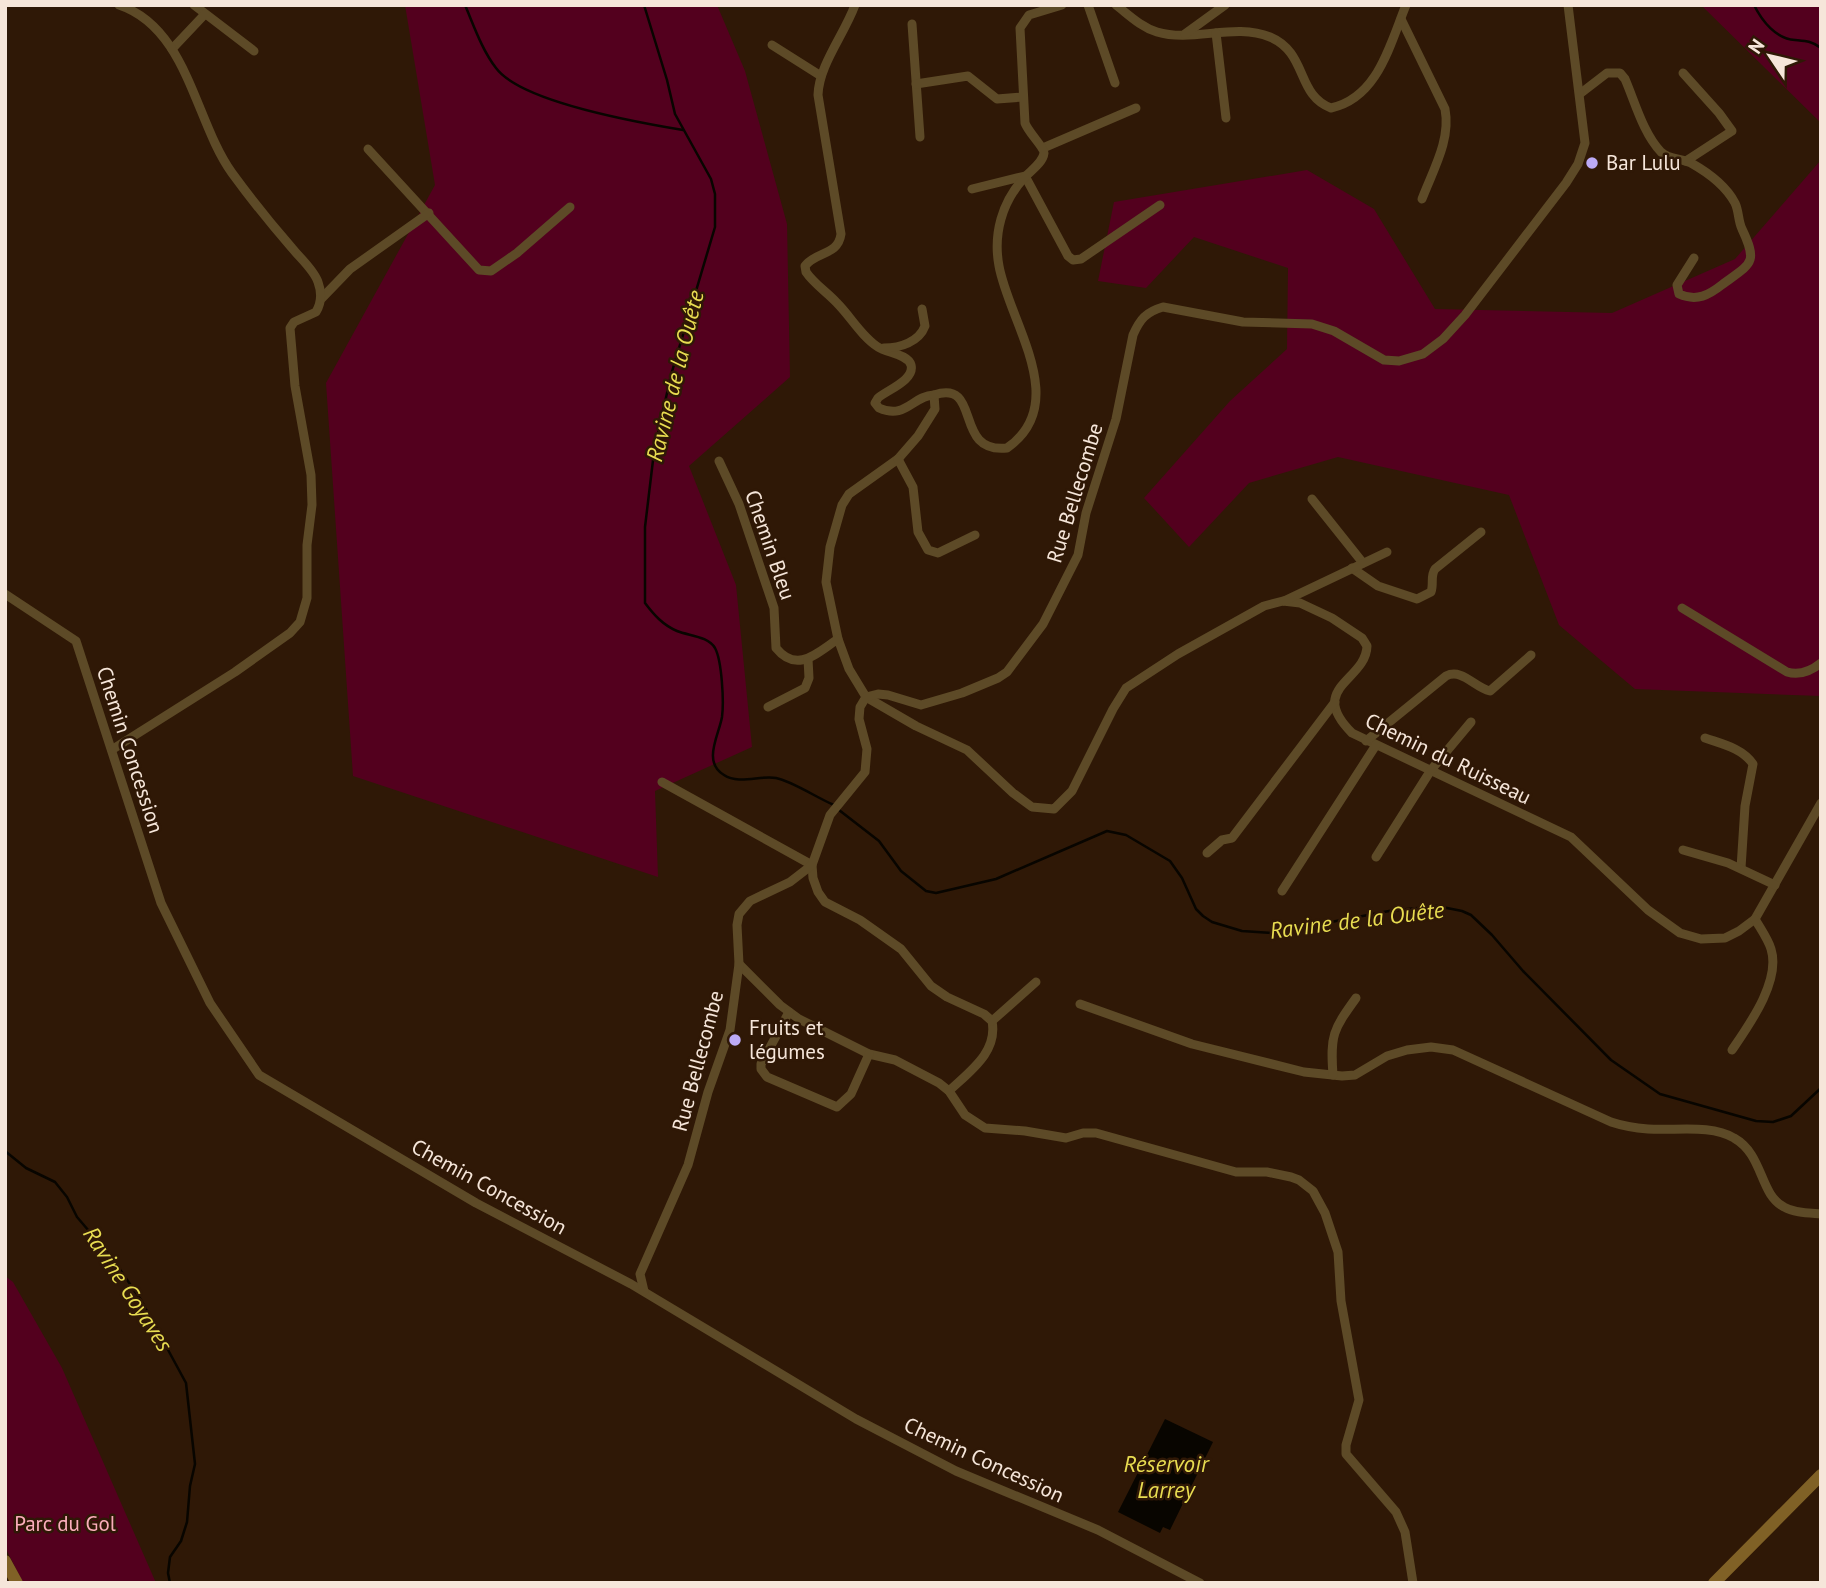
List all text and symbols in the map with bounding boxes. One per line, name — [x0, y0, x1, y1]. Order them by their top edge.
north arrow — [1735, 21, 1805, 91]
text: N — [1743, 34, 1769, 58]
place label: Bar Lulu — [1606, 149, 1681, 176]
marker: Bar Lulu — [1584, 155, 1600, 171]
water label: Ravine de la Ouête — [639, 287, 710, 465]
street label: Rue Bellecombe — [1040, 420, 1109, 566]
street label: Chemin Bleu — [739, 486, 802, 603]
street label: Chemin Concession — [91, 663, 170, 837]
street label: Chemin du Ruisseau — [1361, 707, 1536, 810]
water label: Ravine de la Ouête — [1268, 894, 1446, 945]
street label: Rue Bellecombe — [666, 987, 729, 1134]
place label: Fruits et légumes — [749, 1014, 825, 1065]
marker: Fruits et légumes — [727, 1032, 743, 1048]
street label: Chemin Concession — [407, 1133, 572, 1240]
water label: Ravine Goyaves — [77, 1221, 180, 1357]
street label: Chemin Concession — [900, 1411, 1069, 1508]
water label: Réservoir Larrey — [1124, 1449, 1210, 1504]
park label: Parc du Gol — [14, 1510, 116, 1537]

